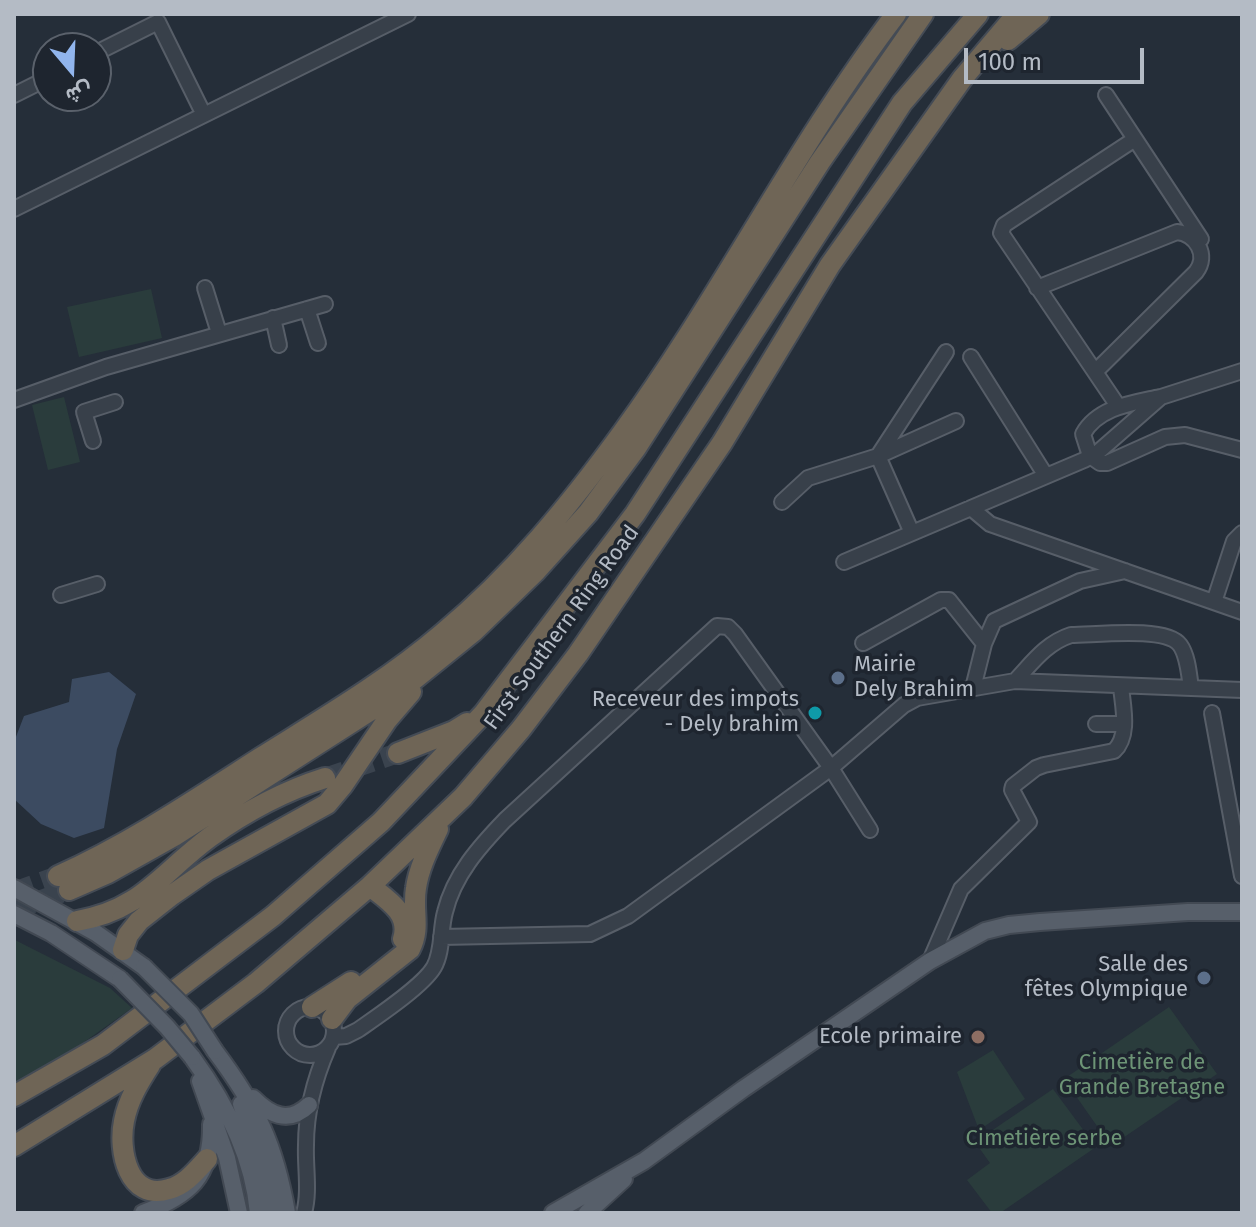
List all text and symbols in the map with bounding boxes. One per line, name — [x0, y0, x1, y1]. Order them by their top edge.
north arrow — [32, 32, 112, 112]
scale bar — [968, 32, 1148, 82]
text: 100 m — [978, 48, 1042, 76]
text: ش — [62, 76, 96, 110]
street label: First Southern Ring Road — [479, 521, 645, 735]
place label: Mairie Dely Brahim — [854, 652, 974, 704]
marker: Mairie Dely Brahim — [829, 669, 847, 687]
place label: Receveur des impots - Dely brahim — [592, 687, 799, 738]
marker: Receveur des impots - Dely brahim — [806, 704, 824, 722]
place label: Salle des fêtes Olympique — [1025, 952, 1188, 1004]
marker: Salle des fêtes Olympique — [1195, 969, 1213, 987]
place label: Ecole primaire — [819, 1024, 962, 1050]
marker: Ecole primaire — [969, 1028, 987, 1046]
park label: Cimetière de Grande Bretagne — [1059, 1050, 1225, 1102]
park label: Cimetière serbe — [966, 1126, 1122, 1152]

